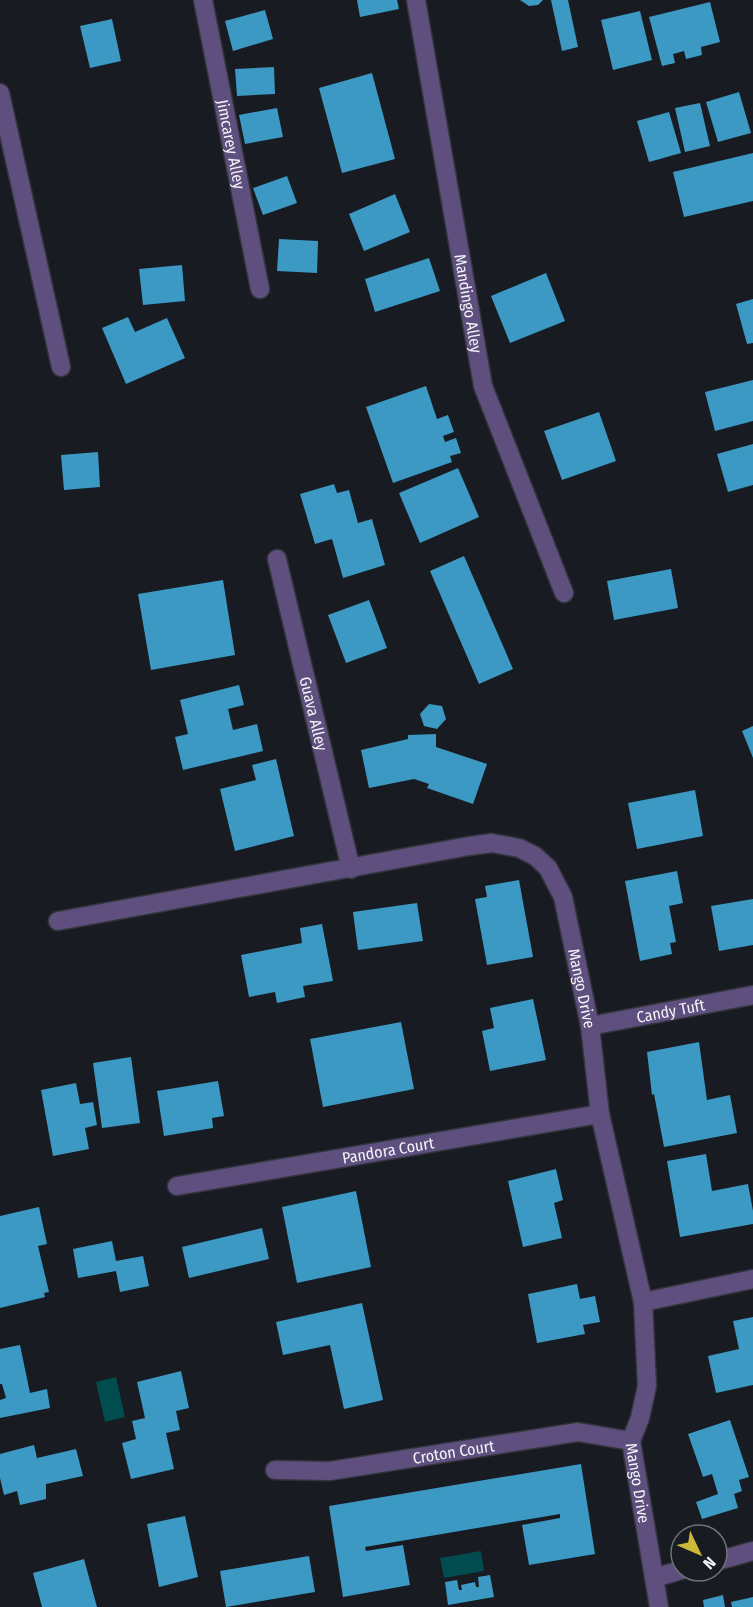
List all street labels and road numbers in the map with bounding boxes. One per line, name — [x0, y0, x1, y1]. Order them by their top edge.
street label: Jimcarey Alley — [213, 98, 249, 192]
street label: Mandingo Alley — [450, 253, 486, 355]
street label: Guava Alley — [295, 675, 332, 754]
street label: Mango Drive — [564, 947, 599, 1030]
street label: Candy Tuft — [635, 995, 707, 1027]
street label: Pandora Court — [341, 1133, 436, 1168]
street label: Croton Court — [411, 1436, 497, 1468]
street label: Mango Drive — [621, 1442, 654, 1525]

